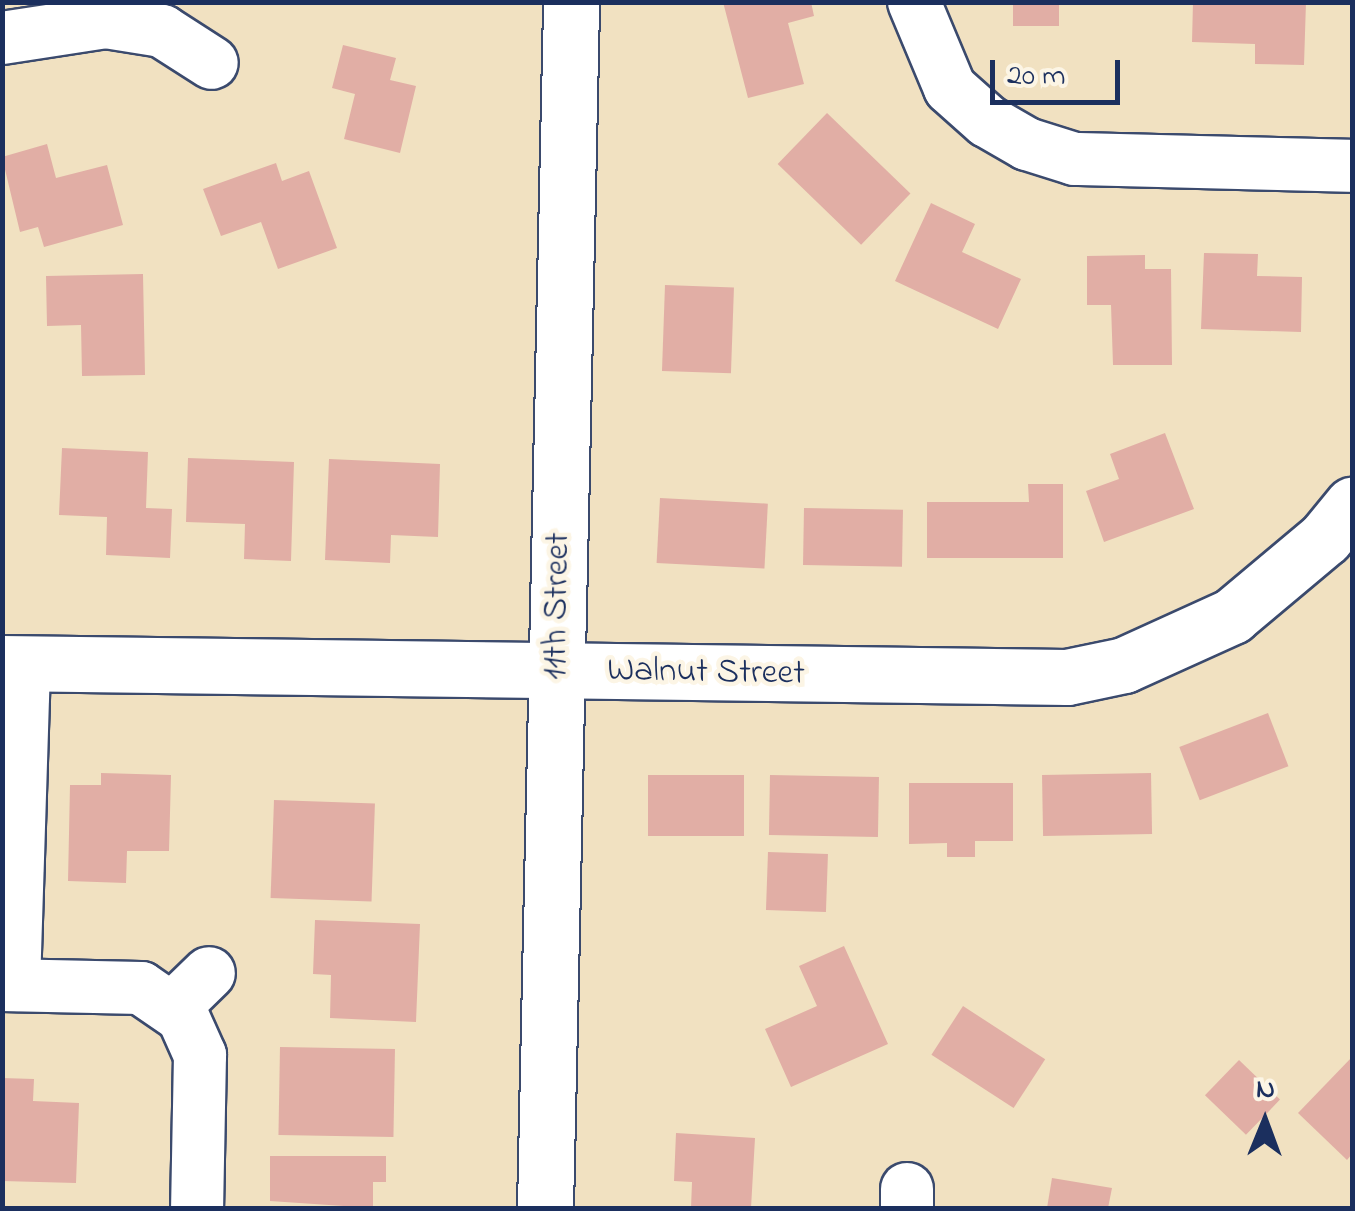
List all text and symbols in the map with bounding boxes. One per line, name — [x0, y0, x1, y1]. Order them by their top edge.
scale bar — [995, 40, 1125, 102]
text: 20 m — [1007, 55, 1066, 99]
street label: 11th Street — [536, 532, 580, 680]
street label: Walnut Street — [607, 650, 805, 696]
text: N — [1256, 1070, 1275, 1111]
north arrow — [1215, 1071, 1315, 1171]

